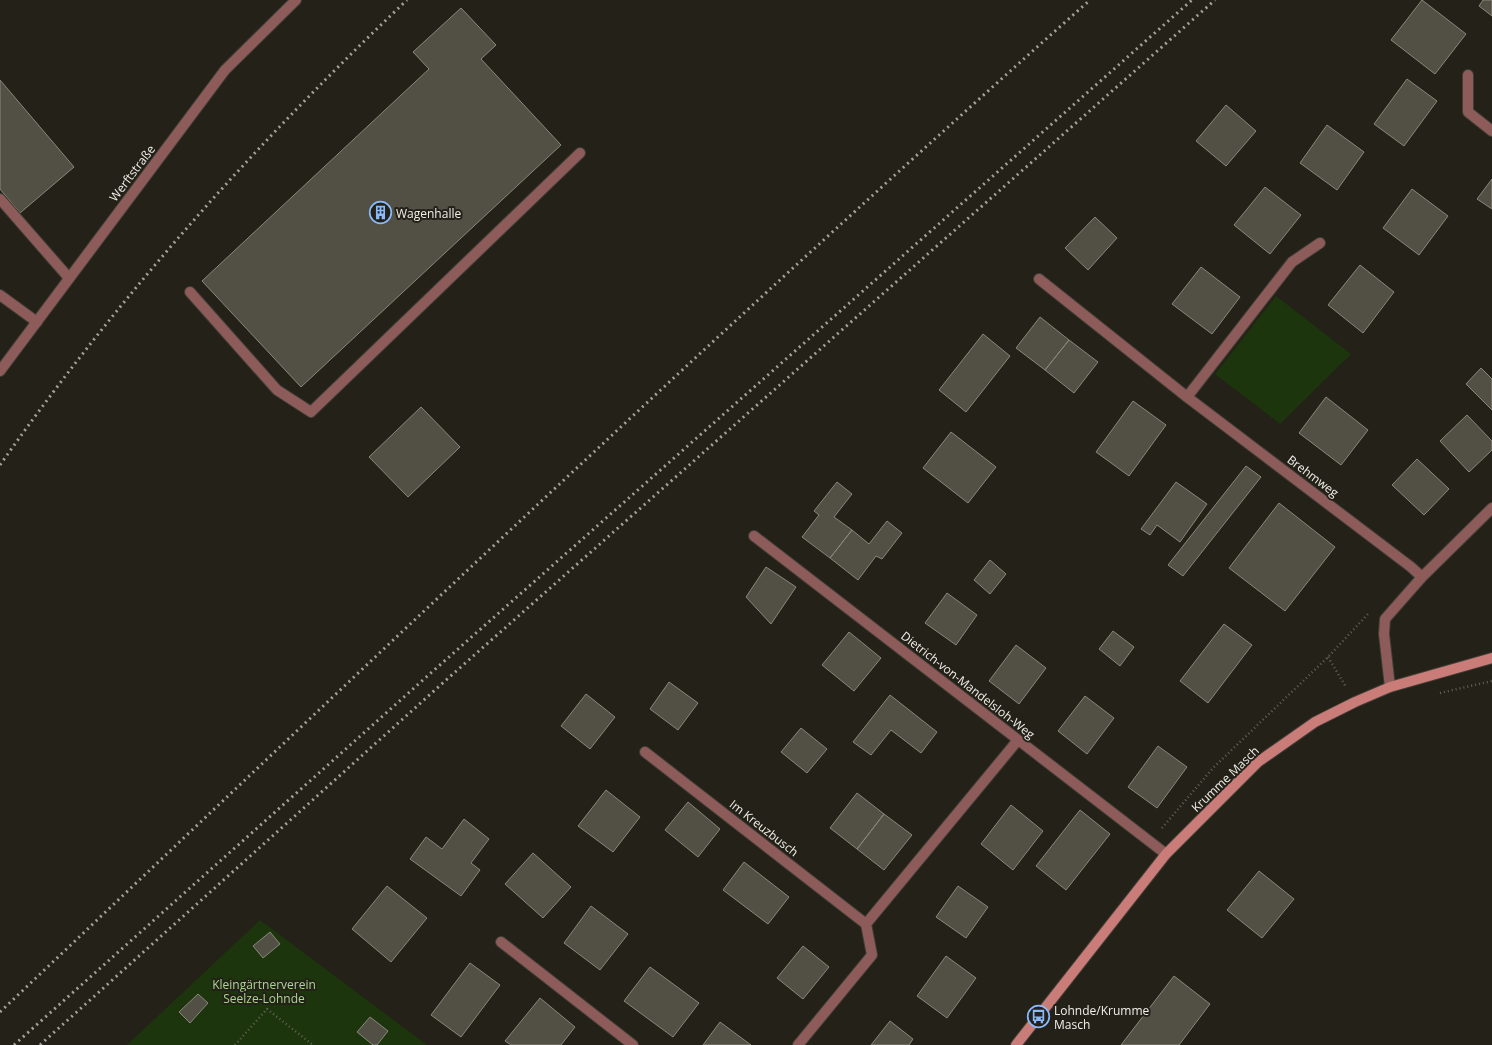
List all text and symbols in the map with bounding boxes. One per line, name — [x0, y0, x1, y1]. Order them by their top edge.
street label: Werftstraße — [105, 141, 159, 205]
building icon: Wagenhalle — [368, 200, 394, 226]
place label: Wagenhalle — [396, 205, 461, 222]
street label: Brehmweg — [1284, 451, 1343, 501]
street label: Dietrich-von-Mandelsloh-Weg — [898, 627, 1039, 743]
street label: Krumme Masch — [1187, 742, 1263, 816]
street label: Im Kreuzbusch — [726, 796, 802, 860]
park label: Kleingärtnerverein Seelze-Lohnde — [212, 976, 316, 1007]
place label: Lohnde/Krumme Masch — [1054, 1002, 1150, 1033]
bus stop icon: Lohnde/Krumme Masch — [1025, 1004, 1051, 1030]

